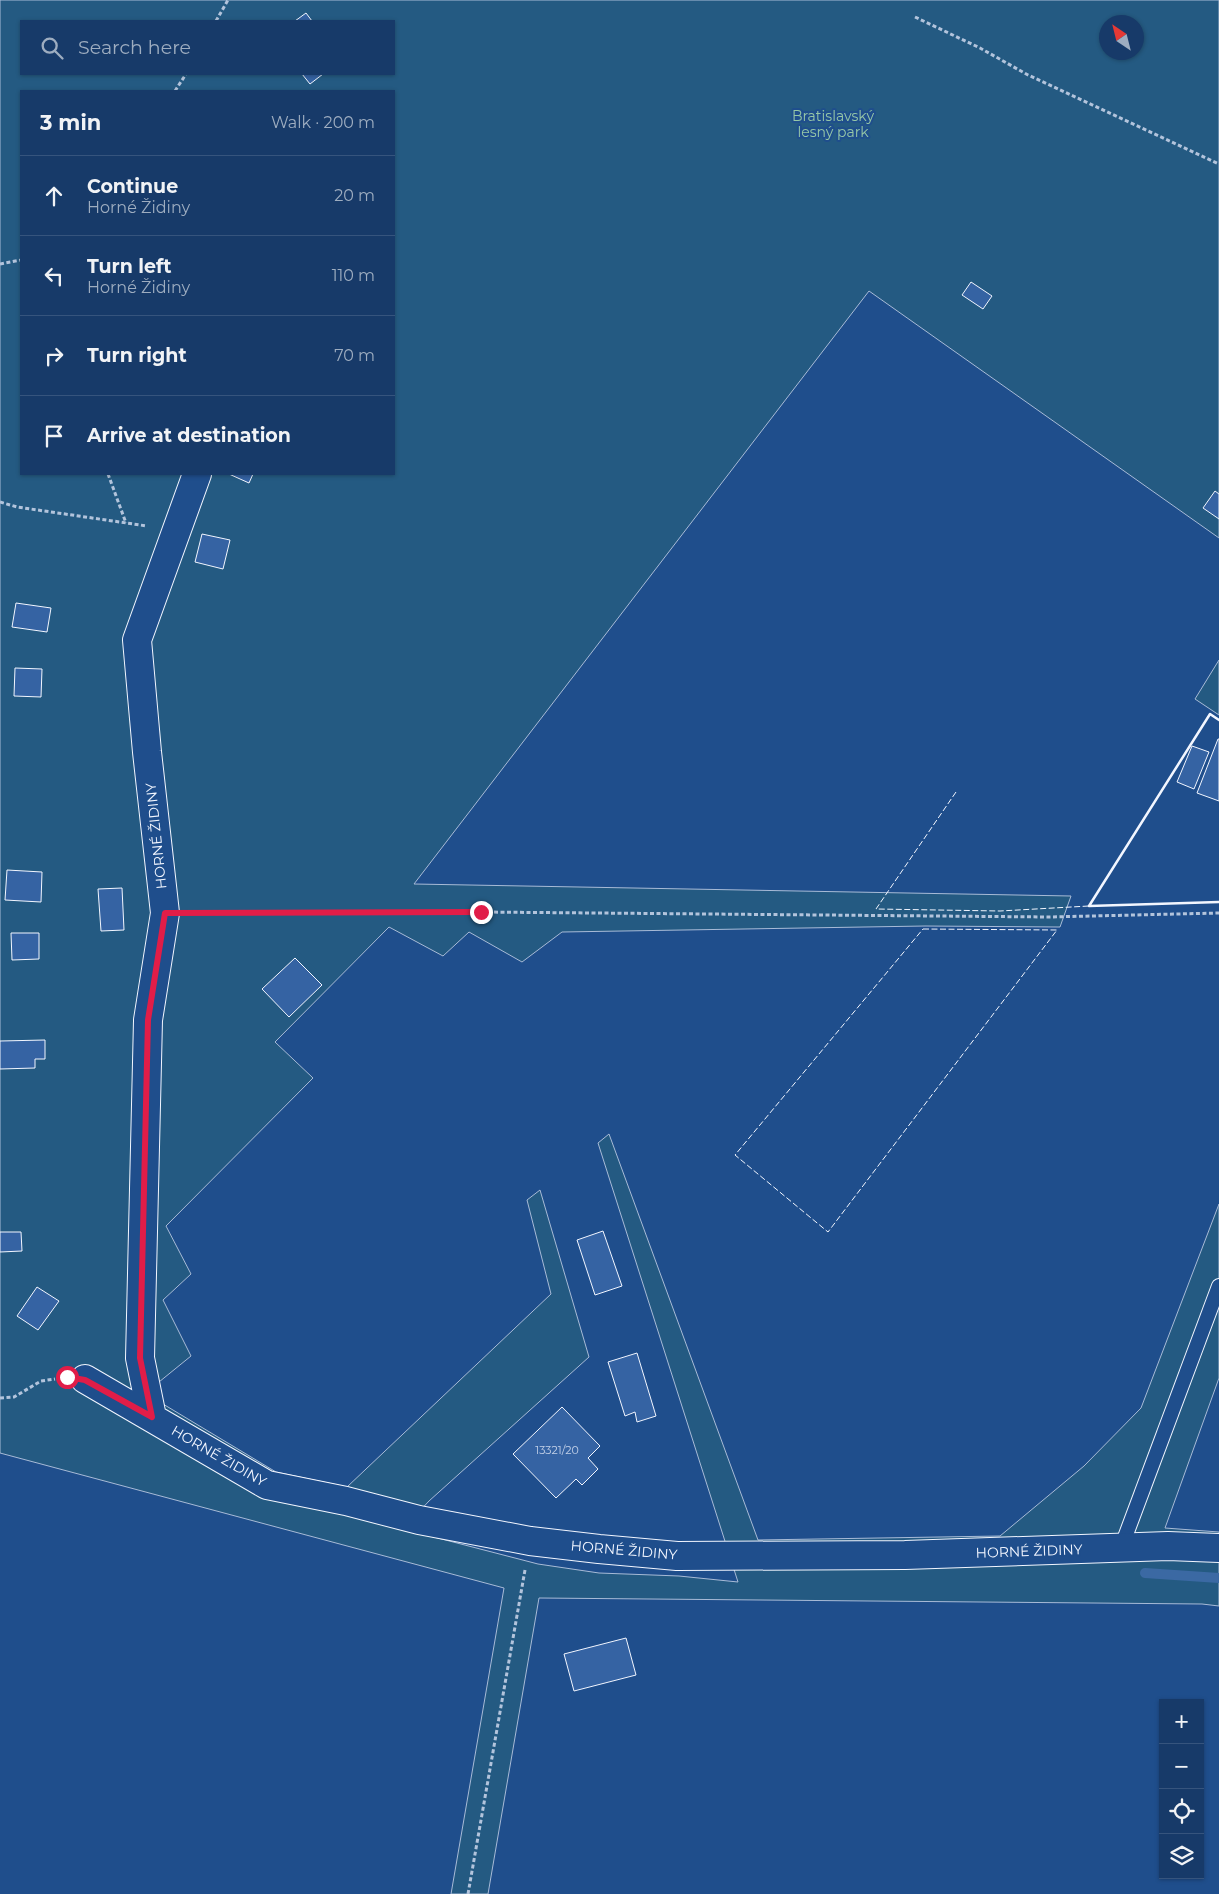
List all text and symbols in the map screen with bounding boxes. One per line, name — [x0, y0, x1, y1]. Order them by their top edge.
north arrow — [1099, 15, 1144, 60]
search box — [20, 20, 395, 75]
icon: search — [38, 34, 66, 62]
text: Search here — [78, 36, 191, 59]
park label: Bratislavský lesný park — [792, 107, 874, 141]
text: 3 min — [40, 110, 101, 135]
text: Walk · 200 m — [271, 113, 375, 132]
text: Continue — [87, 175, 178, 198]
icon: ahead — [40, 182, 68, 210]
text: 20 m — [334, 186, 375, 205]
text: Horné Židiny — [87, 198, 190, 217]
text: Turn left — [87, 255, 172, 278]
icon: left — [40, 262, 68, 290]
text: 110 m — [332, 266, 375, 285]
text: Horné Židiny — [87, 278, 190, 297]
icon: right — [40, 342, 68, 370]
text: Turn right — [87, 344, 187, 367]
text: 70 m — [334, 346, 375, 365]
icon: arrive — [40, 422, 68, 450]
text: Arrive at destination — [87, 424, 291, 447]
street label: HORNÉ ŽIDINY — [141, 782, 171, 890]
route end — [470, 901, 493, 924]
route start — [56, 1366, 79, 1389]
street label: HORNÉ ŽIDINY — [168, 1421, 270, 1491]
house number: 13321/20 — [535, 1443, 579, 1457]
street label: HORNÉ ŽIDINY — [570, 1536, 678, 1564]
street label: HORNÉ ŽIDINY — [975, 1540, 1083, 1562]
map controls — [1159, 1699, 1204, 1879]
button: + — [1159, 1699, 1204, 1744]
button: − — [1159, 1744, 1204, 1789]
button: locate — [1159, 1789, 1204, 1834]
button: layers — [1159, 1834, 1204, 1879]

